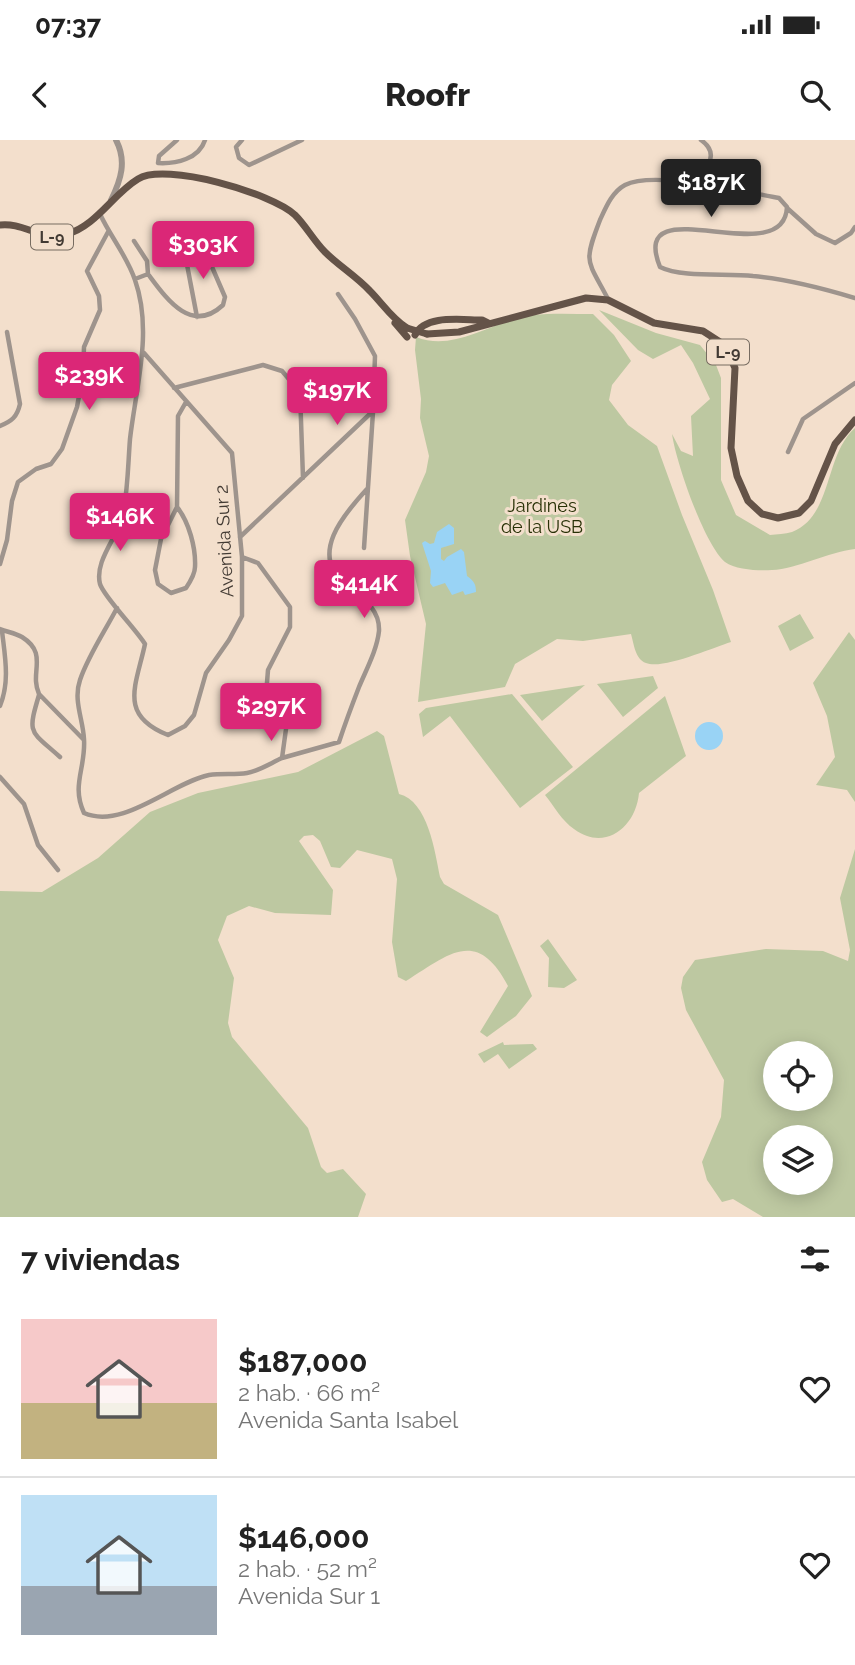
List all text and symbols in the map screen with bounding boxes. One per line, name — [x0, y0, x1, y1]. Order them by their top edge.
text: 07:37 — [35, 10, 101, 40]
icon: back — [21, 76, 59, 114]
text: Roofr — [385, 76, 470, 113]
icon: search — [796, 76, 834, 114]
pin: $187K — [662, 160, 760, 219]
text: $187K — [677, 168, 745, 195]
pin: $303K — [154, 222, 252, 281]
road number: L-9 — [31, 225, 73, 250]
text: $303K — [168, 230, 238, 257]
road number: L-9 — [707, 340, 749, 364]
pin: $239K — [40, 352, 138, 412]
text: $239K — [54, 361, 124, 388]
pin: $197K — [288, 368, 386, 427]
text: $197K — [303, 376, 371, 403]
street label: Avenida Sur 2 — [211, 484, 237, 598]
pin: $146K — [71, 494, 169, 553]
park label: Jardines de la USB — [501, 495, 583, 537]
text: $146K — [86, 502, 154, 529]
pin: $414K — [315, 560, 413, 620]
text: $414K — [330, 569, 398, 596]
pin: $297K — [222, 684, 320, 743]
text: $297K — [236, 692, 306, 719]
map controls — [763, 1041, 833, 1195]
button: locate — [763, 1041, 833, 1111]
button: layers — [763, 1125, 833, 1195]
icon: filters — [796, 1240, 834, 1278]
text: 7 viviendas — [21, 1242, 180, 1277]
text: $187,000 — [238, 1344, 367, 1379]
icon: home — [77, 1347, 161, 1431]
icon: heart — [796, 1370, 834, 1408]
text: 2 hab. · 66 m² — [238, 1379, 380, 1406]
text: Avenida Santa Isabel — [238, 1406, 458, 1433]
text: $146,000 — [238, 1520, 369, 1555]
icon: home — [77, 1523, 161, 1607]
icon: heart — [796, 1546, 834, 1584]
text: 2 hab. · 52 m² — [238, 1555, 377, 1582]
text: Avenida Sur 1 — [238, 1582, 380, 1609]

